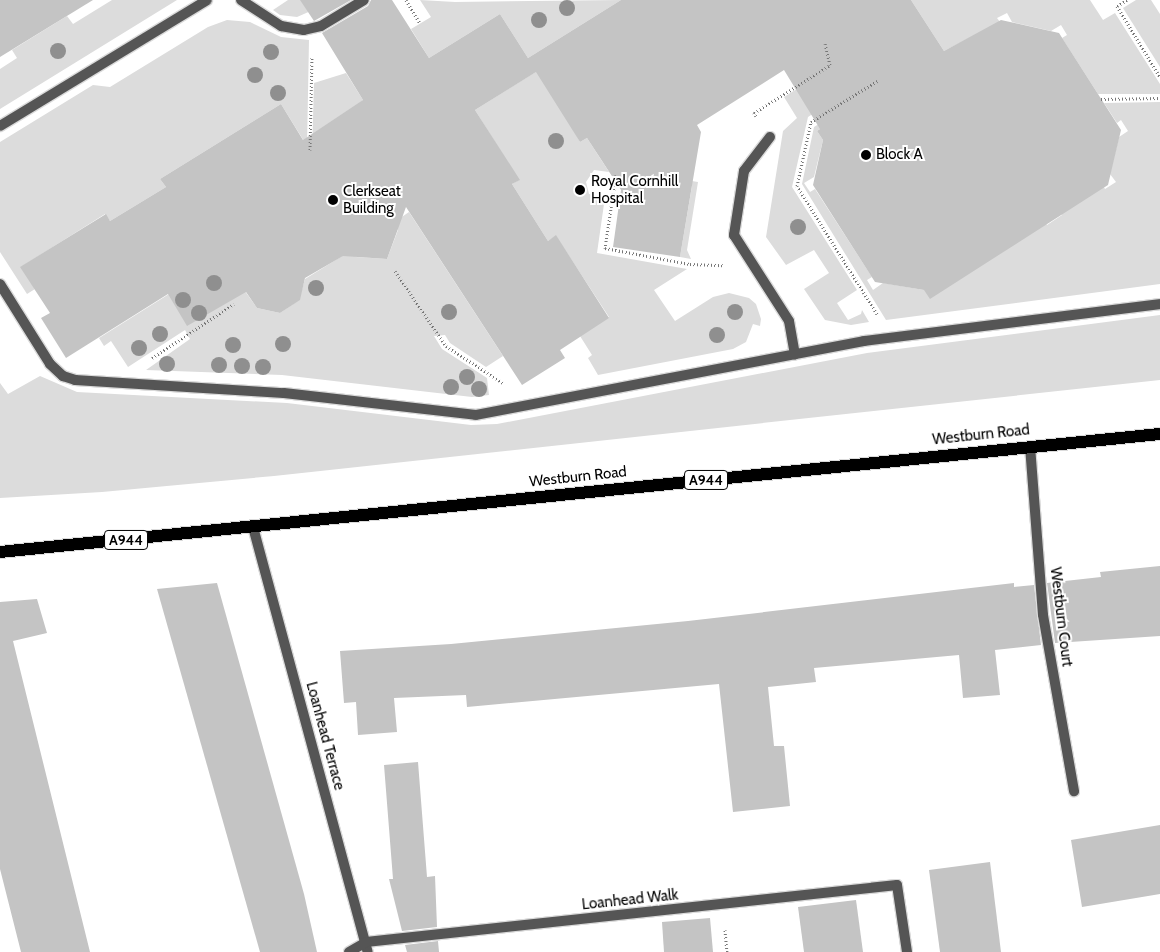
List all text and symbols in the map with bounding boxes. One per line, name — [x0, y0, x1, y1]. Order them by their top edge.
place label: Block A — [876, 146, 923, 164]
marker: Block A — [860, 149, 872, 161]
place label: Royal Cornhill Hospital — [591, 172, 678, 207]
place label: Clerkseat Building — [343, 182, 401, 217]
marker: Royal Cornhill Hospital — [573, 183, 587, 197]
marker: Clerkseat Building — [327, 194, 339, 206]
street label: Westburn Road — [931, 421, 1031, 449]
street label: Westburn Road — [528, 463, 628, 491]
road number: A944 — [684, 468, 728, 492]
road number: A944 — [104, 528, 148, 552]
street label: Westburn Court — [1046, 566, 1076, 668]
street label: Loanhead Terrace — [302, 680, 348, 792]
street label: Loanhead Walk — [581, 886, 679, 914]

